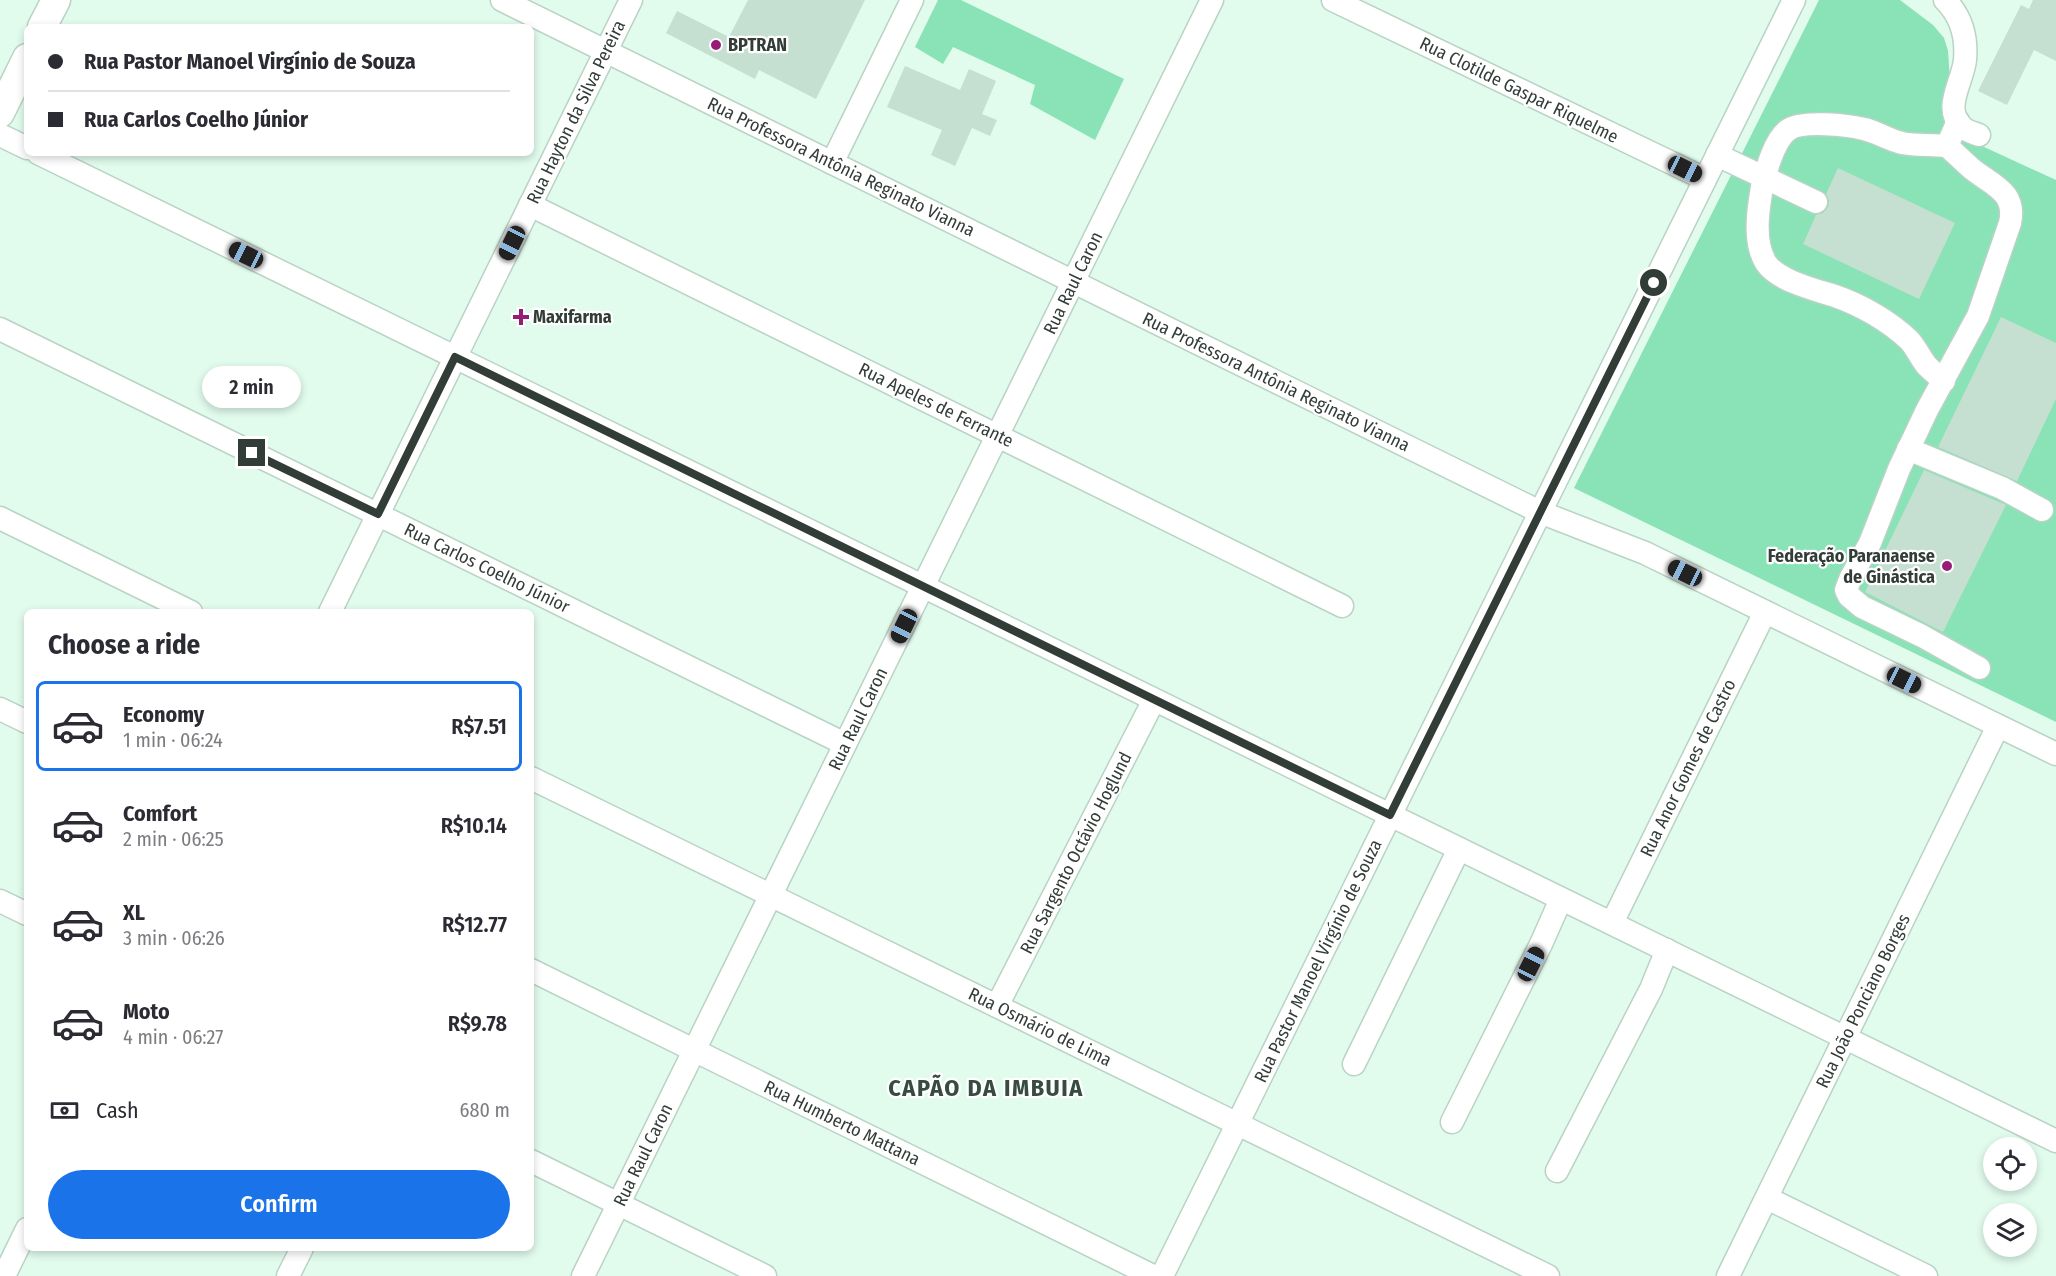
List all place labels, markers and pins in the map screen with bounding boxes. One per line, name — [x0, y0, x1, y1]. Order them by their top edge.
place label: BPTRAN — [728, 34, 787, 56]
marker: BPTRAN — [709, 38, 723, 52]
place label: Maxifarma — [533, 306, 612, 328]
marker: Maxifarma — [514, 310, 528, 324]
place label: Federação Paranaense de Ginástica — [1768, 545, 1935, 588]
marker: Federação Paranaense de Ginástica — [1940, 559, 1954, 573]

